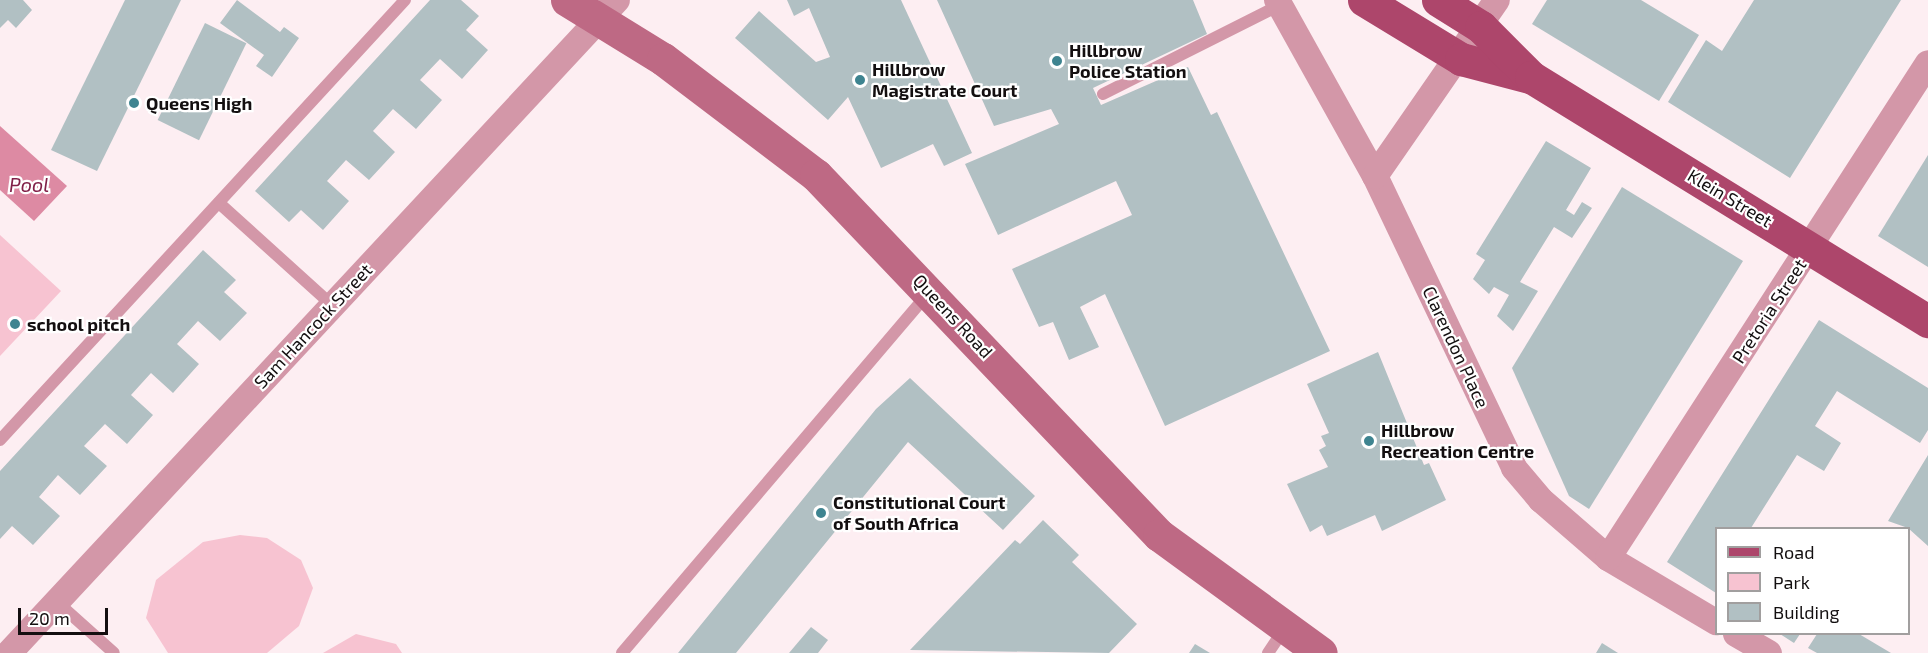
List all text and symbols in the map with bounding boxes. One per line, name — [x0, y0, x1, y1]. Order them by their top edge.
place label: Hillbrow Police Station — [1069, 40, 1187, 82]
marker: Hillbrow Police Station — [1050, 54, 1064, 68]
place label: Hillbrow Magistrate Court — [872, 59, 1017, 101]
marker: Hillbrow Magistrate Court — [853, 73, 867, 87]
place label: Queens High — [146, 92, 252, 114]
marker: Queens High — [127, 96, 141, 110]
street label: Klein Street — [1684, 164, 1776, 232]
water label: Pool — [9, 172, 49, 196]
street label: Pretoria Street — [1727, 255, 1811, 367]
street label: Sam Hancock Street — [250, 259, 376, 393]
street label: Queens Road — [909, 270, 997, 362]
street label: Clarendon Place — [1418, 283, 1494, 411]
place label: school pitch — [27, 313, 131, 335]
marker: school pitch — [8, 317, 22, 331]
place label: Hillbrow Recreation Centre — [1381, 420, 1534, 462]
marker: Hillbrow Recreation Centre — [1362, 434, 1376, 448]
place label: Constitutional Court of South Africa — [833, 492, 1006, 534]
marker: Constitutional Court of South Africa — [814, 506, 828, 520]
legend — [1715, 527, 1910, 635]
text: Road — [1773, 541, 1814, 563]
text: Park — [1773, 571, 1810, 593]
scale bar — [21, 596, 111, 634]
text: Building — [1773, 601, 1840, 623]
text: 20 m — [29, 607, 70, 629]

